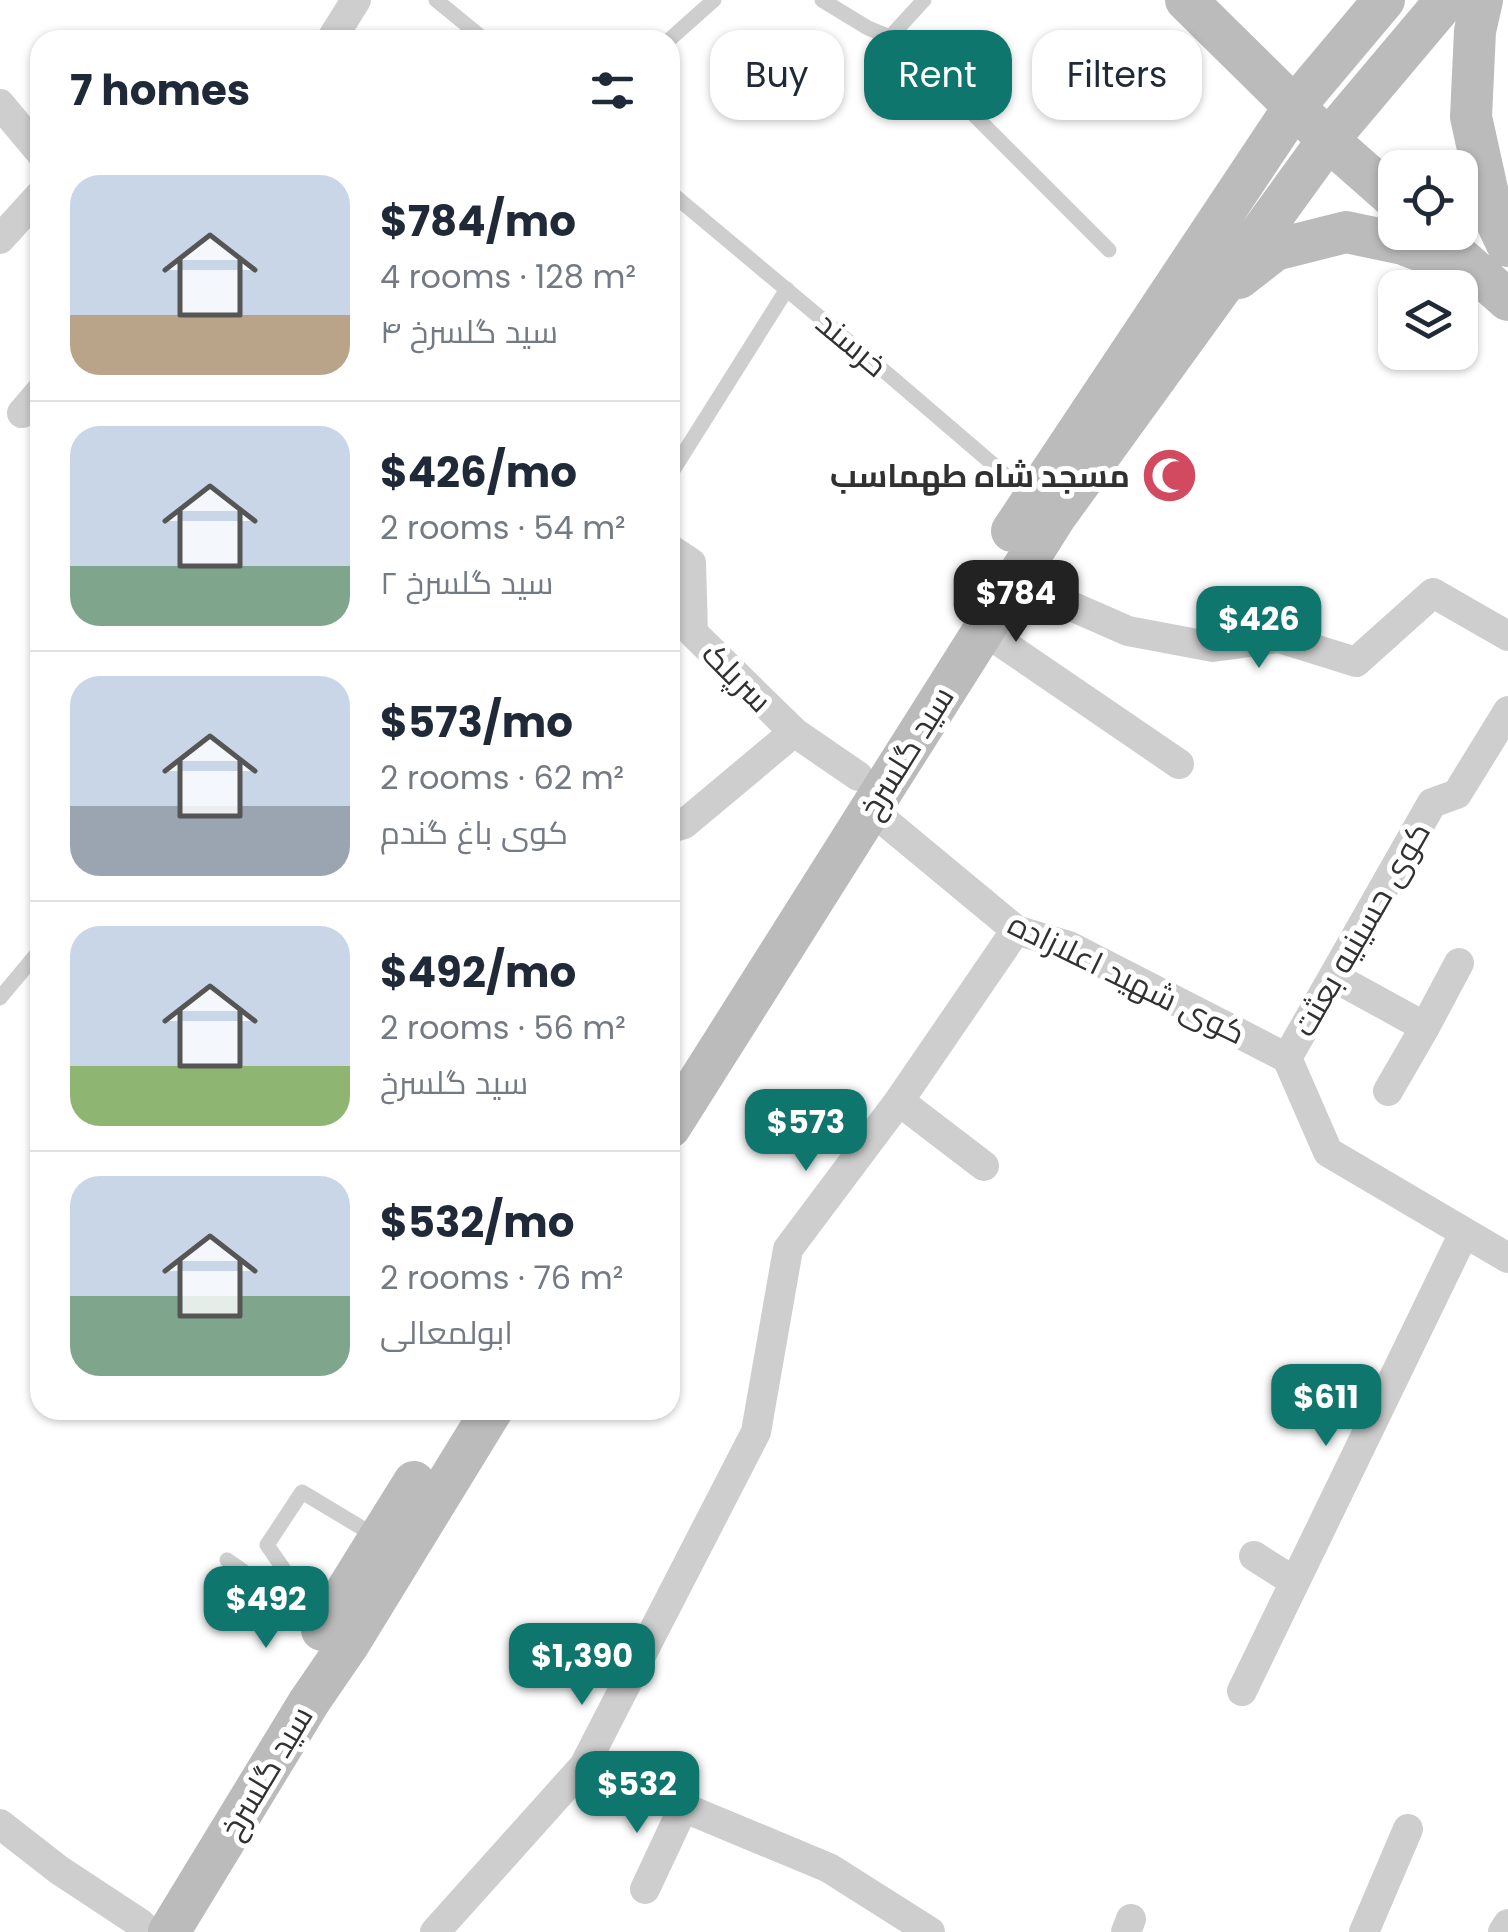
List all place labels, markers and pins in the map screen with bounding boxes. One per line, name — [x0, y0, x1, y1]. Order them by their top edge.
mosque icon: مسجد شاه طهماسب — [1139, 445, 1199, 505]
place label: مسجد شاه طهماسب — [830, 453, 1130, 498]
pin: $784 — [957, 560, 1075, 645]
pin: $426 — [1200, 586, 1318, 671]
pin: $573 — [747, 1089, 865, 1174]
pin: $611 — [1267, 1364, 1385, 1449]
pin: $492 — [207, 1566, 325, 1651]
pin: $1,390 — [501, 1623, 663, 1708]
pin: $532 — [578, 1751, 696, 1836]

